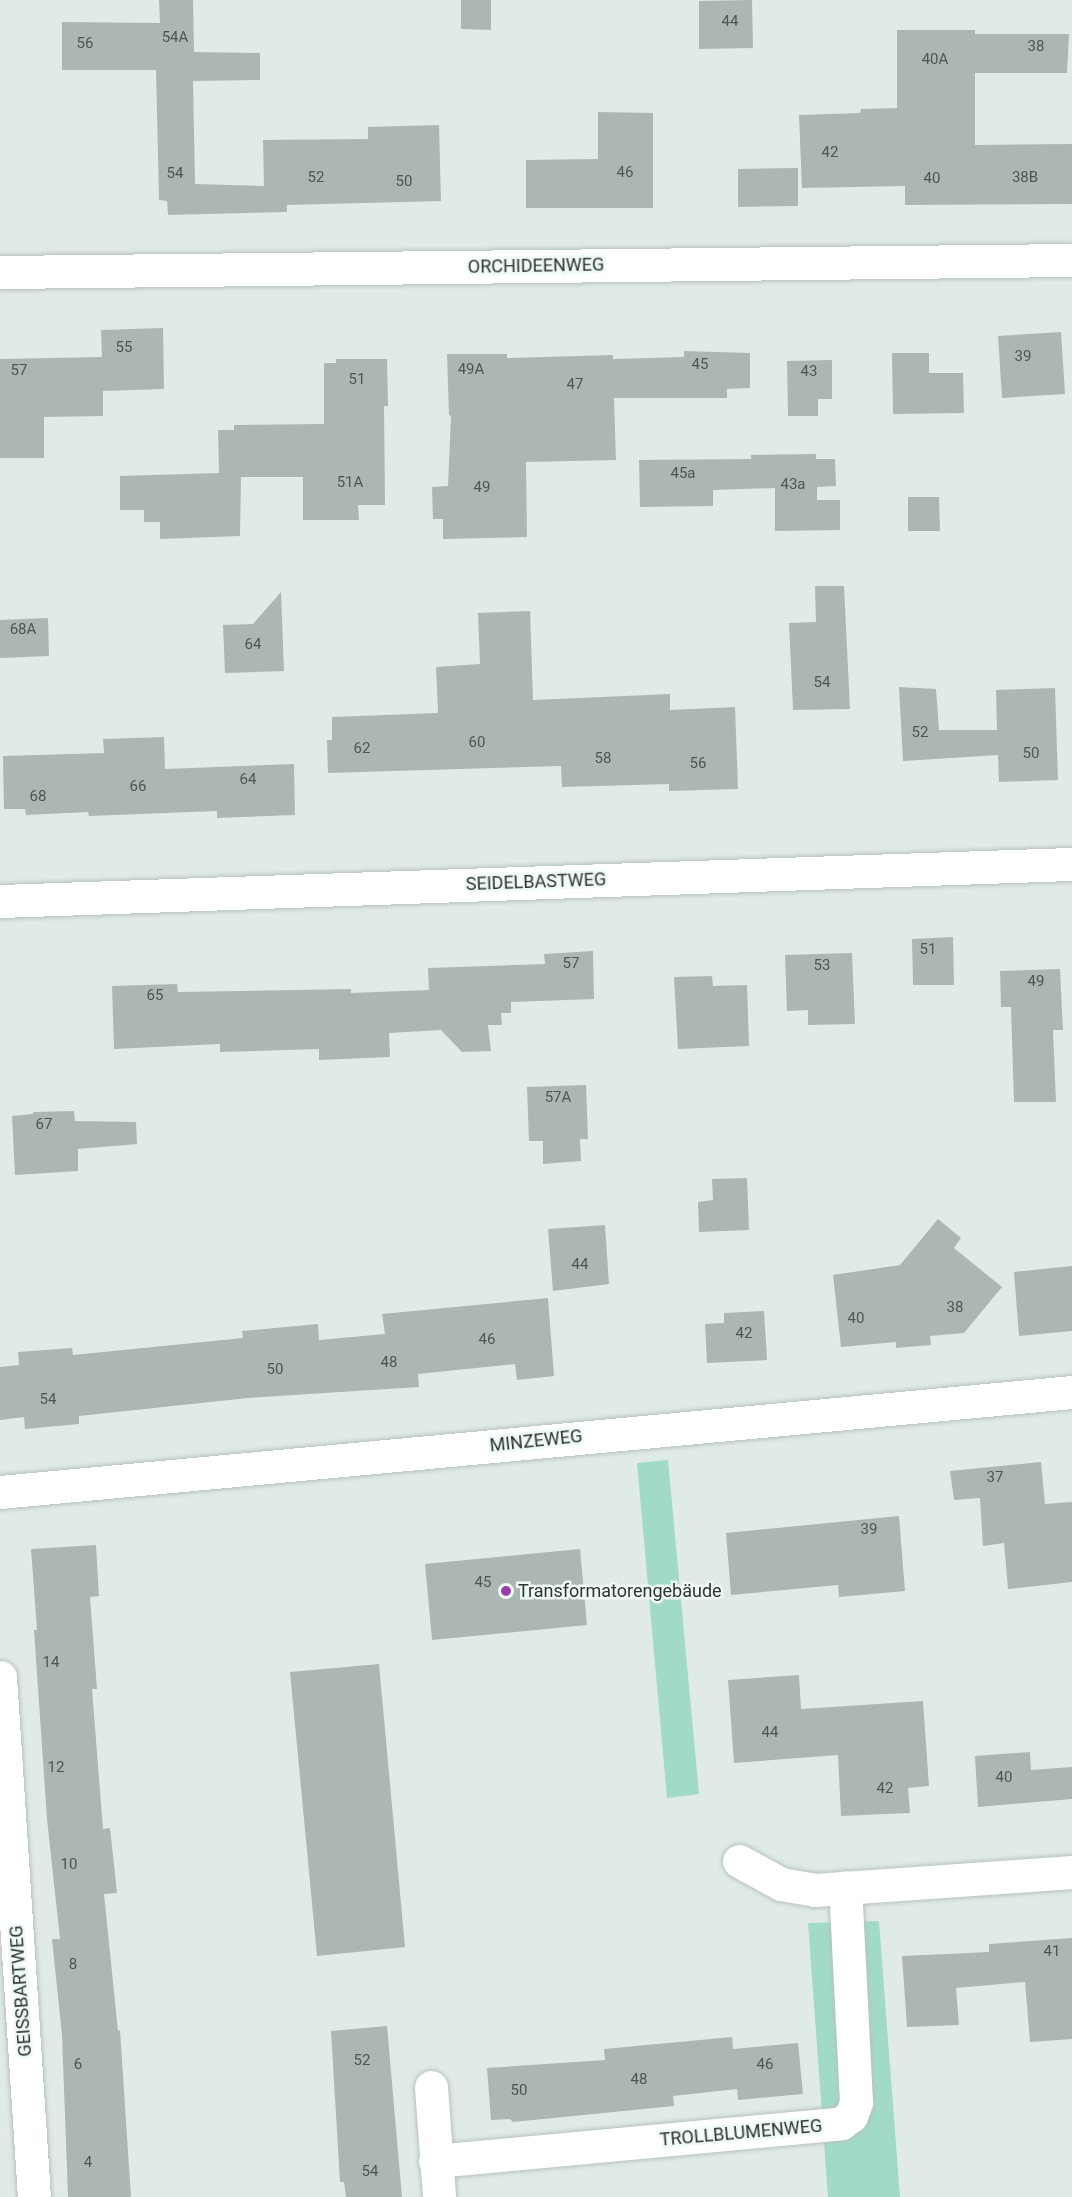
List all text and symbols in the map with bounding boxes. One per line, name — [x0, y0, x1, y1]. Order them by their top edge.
house number: 44 — [722, 13, 738, 31]
house number: 54A — [162, 29, 188, 47]
house number: 56 — [77, 35, 93, 53]
house number: 38 — [1028, 38, 1044, 56]
house number: 40A — [922, 51, 948, 69]
house number: 42 — [822, 144, 838, 162]
house number: 46 — [617, 164, 633, 182]
house number: 54 — [167, 165, 183, 183]
house number: 52 — [308, 169, 324, 187]
house number: 38B — [1012, 169, 1038, 187]
house number: 40 — [924, 170, 940, 188]
house number: 50 — [396, 173, 412, 191]
street label: ORCHIDEENWEG — [468, 254, 604, 278]
house number: 55 — [116, 339, 132, 357]
house number: 39 — [1015, 348, 1031, 366]
house number: 45 — [692, 356, 708, 374]
house number: 49A — [458, 361, 484, 379]
house number: 57 — [11, 362, 27, 380]
house number: 43 — [801, 363, 817, 381]
house number: 51 — [349, 371, 365, 389]
house number: 47 — [567, 376, 583, 394]
house number: 45a — [670, 465, 696, 483]
house number: 51A — [337, 474, 363, 492]
house number: 43a — [780, 476, 806, 494]
house number: 49 — [474, 479, 490, 497]
house number: 68A — [10, 621, 36, 639]
house number: 64 — [245, 636, 261, 654]
house number: 54 — [814, 674, 830, 692]
house number: 52 — [912, 724, 928, 742]
house number: 60 — [469, 734, 485, 752]
house number: 62 — [354, 740, 370, 758]
house number: 50 — [1023, 745, 1039, 763]
house number: 58 — [595, 750, 611, 768]
house number: 56 — [690, 755, 706, 773]
house number: 64 — [240, 771, 256, 789]
house number: 66 — [130, 778, 146, 796]
house number: 68 — [30, 788, 46, 806]
street label: SEIDELBASTWEG — [465, 869, 607, 895]
house number: 51 — [920, 941, 936, 959]
house number: 57 — [563, 955, 579, 973]
house number: 53 — [814, 957, 830, 975]
house number: 49 — [1028, 973, 1044, 991]
house number: 65 — [147, 987, 163, 1005]
house number: 57A — [545, 1089, 571, 1107]
house number: 67 — [36, 1116, 52, 1134]
house number: 44 — [572, 1256, 588, 1274]
house number: 38 — [947, 1299, 963, 1317]
house number: 40 — [848, 1310, 864, 1328]
house number: 42 — [736, 1325, 752, 1343]
house number: 46 — [479, 1331, 495, 1349]
house number: 48 — [381, 1354, 397, 1372]
house number: 50 — [267, 1361, 283, 1379]
house number: 54 — [40, 1391, 56, 1409]
street label: MINZEWEG — [489, 1425, 583, 1457]
house number: 37 — [987, 1469, 1003, 1487]
house number: 39 — [861, 1521, 877, 1539]
house number: 45 — [475, 1574, 491, 1592]
place label: Transformatorengebäude — [518, 1580, 722, 1602]
marker: Transformatorengebäude — [499, 1584, 513, 1598]
house number: 14 — [43, 1654, 59, 1672]
house number: 44 — [762, 1724, 778, 1742]
house number: 12 — [48, 1759, 64, 1777]
house number: 40 — [996, 1769, 1012, 1787]
house number: 42 — [877, 1780, 893, 1798]
house number: 10 — [61, 1856, 77, 1874]
street label: GEISSBARTWEG — [6, 1925, 36, 2057]
house number: 41 — [1044, 1943, 1060, 1961]
house number: 8 — [69, 1956, 77, 1974]
house number: 52 — [354, 2052, 370, 2070]
house number: 6 — [74, 2056, 82, 2074]
house number: 46 — [757, 2056, 773, 2074]
house number: 48 — [631, 2071, 647, 2089]
house number: 50 — [511, 2082, 527, 2100]
street label: TROLLBLUMENWEG — [659, 2115, 823, 2151]
house number: 4 — [84, 2154, 92, 2172]
house number: 54 — [362, 2163, 378, 2181]

